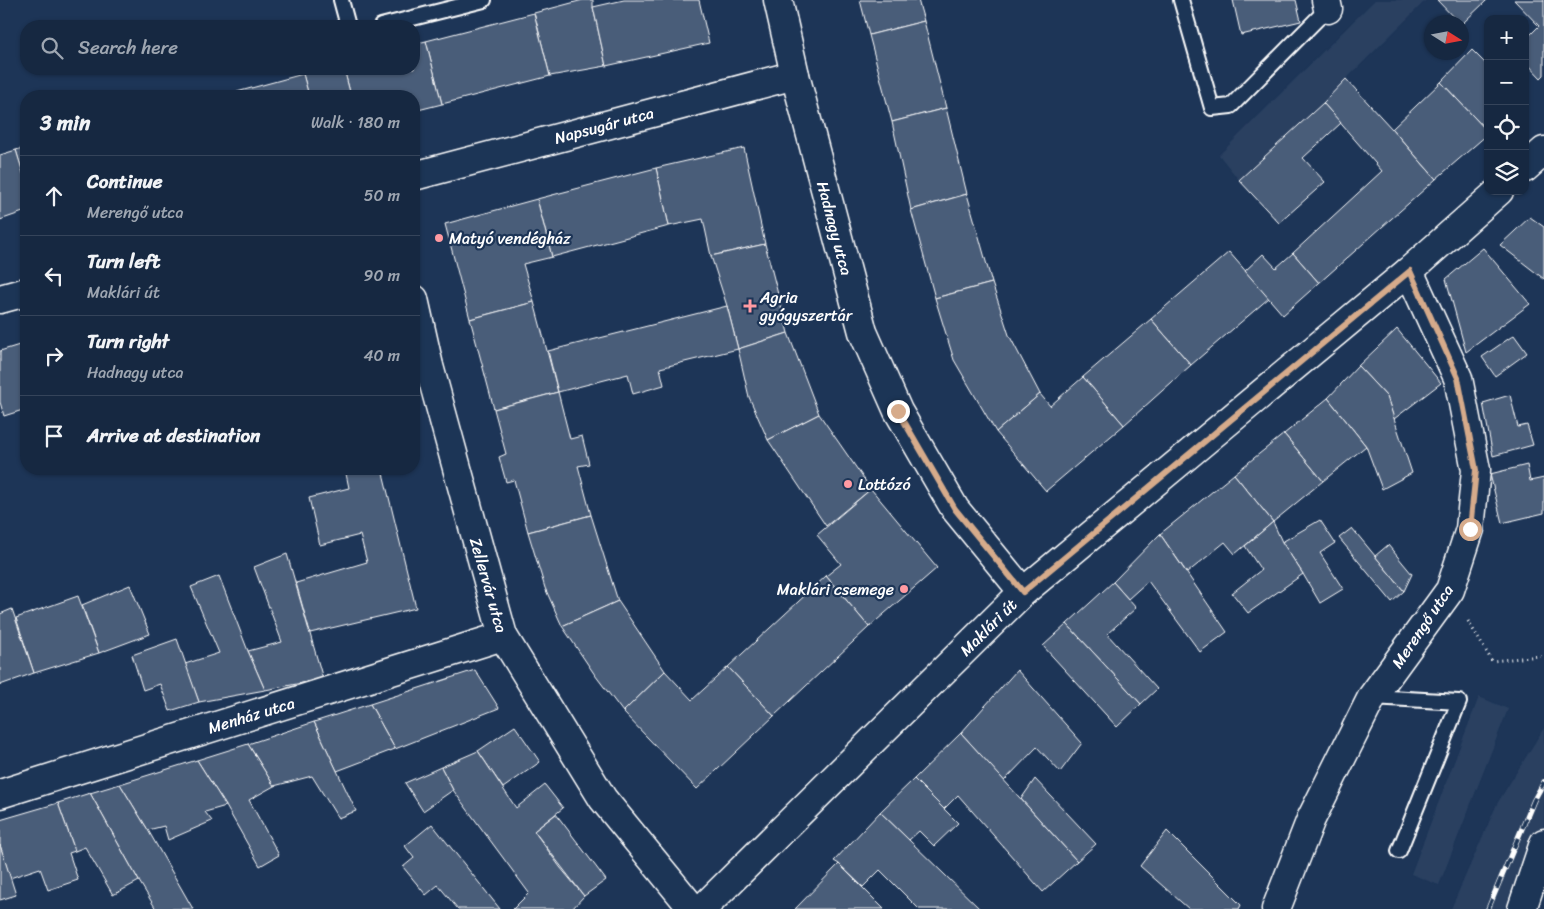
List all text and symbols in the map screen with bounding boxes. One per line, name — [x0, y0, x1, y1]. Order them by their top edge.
north arrow — [1424, 15, 1469, 60]
map controls — [1484, 15, 1529, 195]
button: + — [1484, 15, 1529, 60]
search box — [20, 20, 420, 75]
text: Search here — [78, 31, 178, 64]
icon: search — [38, 34, 66, 62]
button: − — [1484, 60, 1529, 105]
street label: Napsugár utca — [551, 98, 657, 153]
text: 3 min — [40, 104, 90, 142]
button: locate — [1484, 105, 1529, 150]
text: Walk · 180 m — [311, 108, 400, 137]
button: layers — [1484, 150, 1529, 195]
text: Continue — [87, 165, 163, 198]
street label: Hadnagy utca — [808, 178, 861, 279]
text: 50 m — [364, 181, 400, 210]
icon: ahead — [40, 182, 68, 210]
text: Merengő utca — [87, 198, 184, 227]
place label: Matyó vendégház — [449, 224, 571, 253]
marker: Matyó vendégház — [433, 232, 445, 244]
text: Turn left — [87, 245, 160, 278]
text: 90 m — [364, 261, 400, 290]
icon: left — [40, 262, 68, 290]
text: Maklári út — [87, 278, 160, 307]
place label: Agria gyógyszertár — [758, 283, 854, 330]
marker: Agria gyógyszertár — [744, 300, 756, 312]
text: Turn right — [87, 325, 169, 358]
text: 40 m — [363, 341, 400, 370]
icon: right — [40, 342, 68, 370]
text: Hadnagy utca — [87, 358, 184, 387]
route end — [887, 400, 910, 423]
text: Arrive at destination — [87, 419, 260, 452]
icon: arrive — [40, 422, 68, 450]
place label: Lottózó — [858, 470, 911, 499]
marker: Lottózó — [842, 478, 854, 490]
route start — [1459, 518, 1482, 541]
street label: Zellervár utca — [461, 534, 516, 636]
place label: Maklári csemege — [777, 575, 894, 604]
street label: Merengő utca — [1383, 578, 1461, 674]
marker: Maklári csemege — [898, 583, 910, 595]
street label: Maklári út — [952, 591, 1024, 663]
street label: Menház utca — [204, 689, 298, 742]

